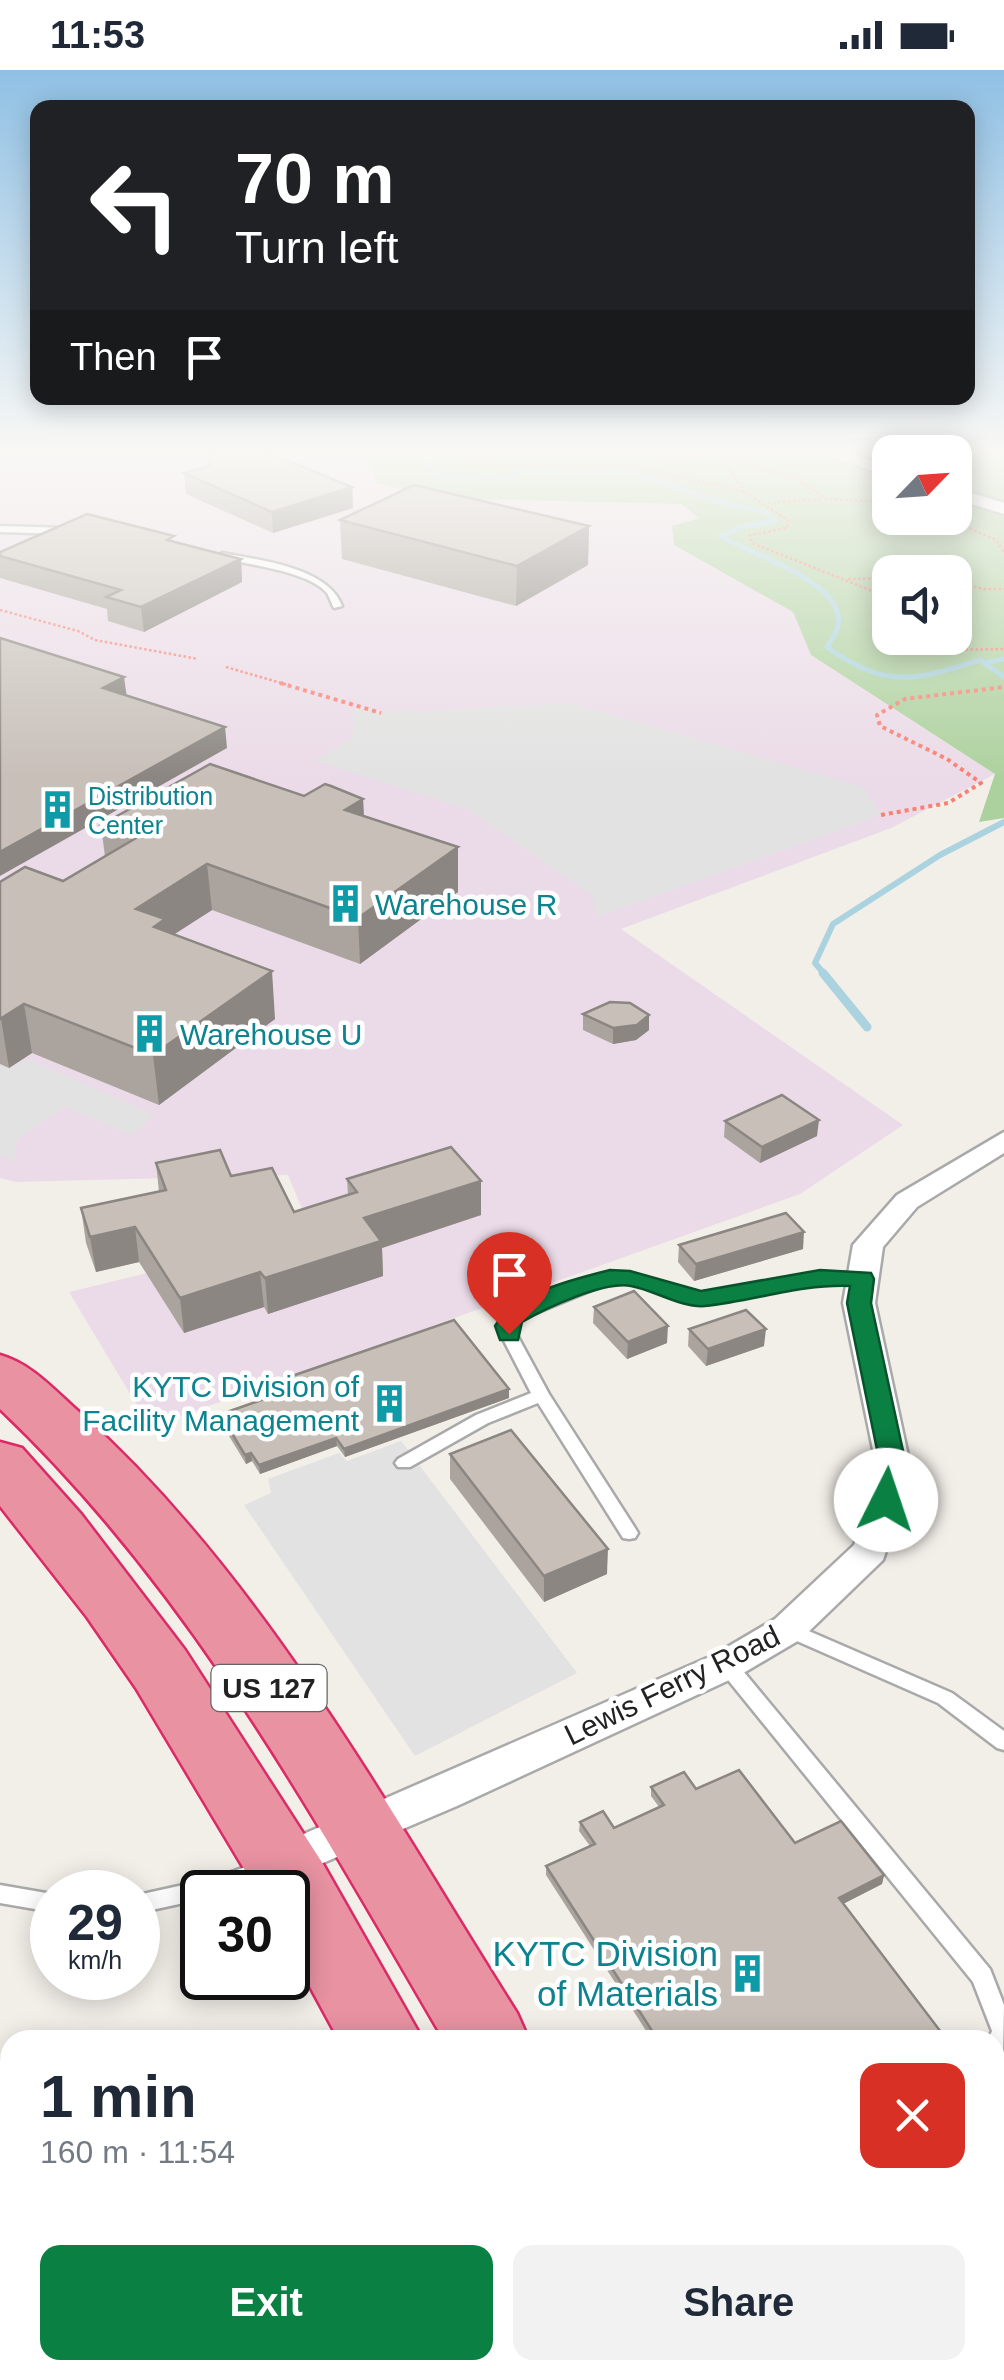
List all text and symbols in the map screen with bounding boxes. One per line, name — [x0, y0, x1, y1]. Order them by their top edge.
text: 11:53 — [50, 14, 145, 56]
icon: left — [70, 140, 200, 270]
text: 70 m — [235, 140, 395, 218]
text: Turn left — [235, 222, 398, 273]
icon: arrive — [177, 330, 232, 385]
text: Then — [70, 336, 157, 378]
north arrow — [872, 435, 972, 535]
map controls — [872, 435, 972, 655]
button: sound — [872, 555, 972, 655]
place label: Distribution Center — [88, 782, 213, 839]
building icon: Distribution Center — [37, 789, 79, 831]
building icon: Warehouse R — [324, 883, 366, 925]
place label: Warehouse R — [375, 888, 557, 921]
building icon: Warehouse U — [129, 1013, 171, 1055]
place label: Warehouse U — [180, 1018, 362, 1051]
pin — [467, 1232, 552, 1335]
icon: arrive — [482, 1247, 537, 1302]
place label: KYTC Division of Facility Management — [82, 1370, 360, 1437]
building icon: KYTC Division of Facility Management — [368, 1382, 410, 1424]
position arrow — [834, 1448, 938, 1552]
street label: Lewis Ferry Road — [559, 1619, 785, 1751]
road number: US 127 — [212, 1665, 326, 1711]
speed limit sign: 30 — [180, 1870, 310, 2000]
text: 29 — [67, 1895, 123, 1951]
place label: KYTC Division of Materials — [492, 1934, 718, 2013]
text: km/h — [68, 1946, 122, 1974]
building icon: KYTC Division of Materials — [727, 1952, 769, 1994]
text: 1 min — [40, 2063, 197, 2130]
button: close — [860, 2063, 965, 2168]
text: 160 m · 11:54 — [40, 2134, 235, 2170]
button: Exit — [40, 2245, 493, 2360]
button: Share — [513, 2245, 965, 2360]

